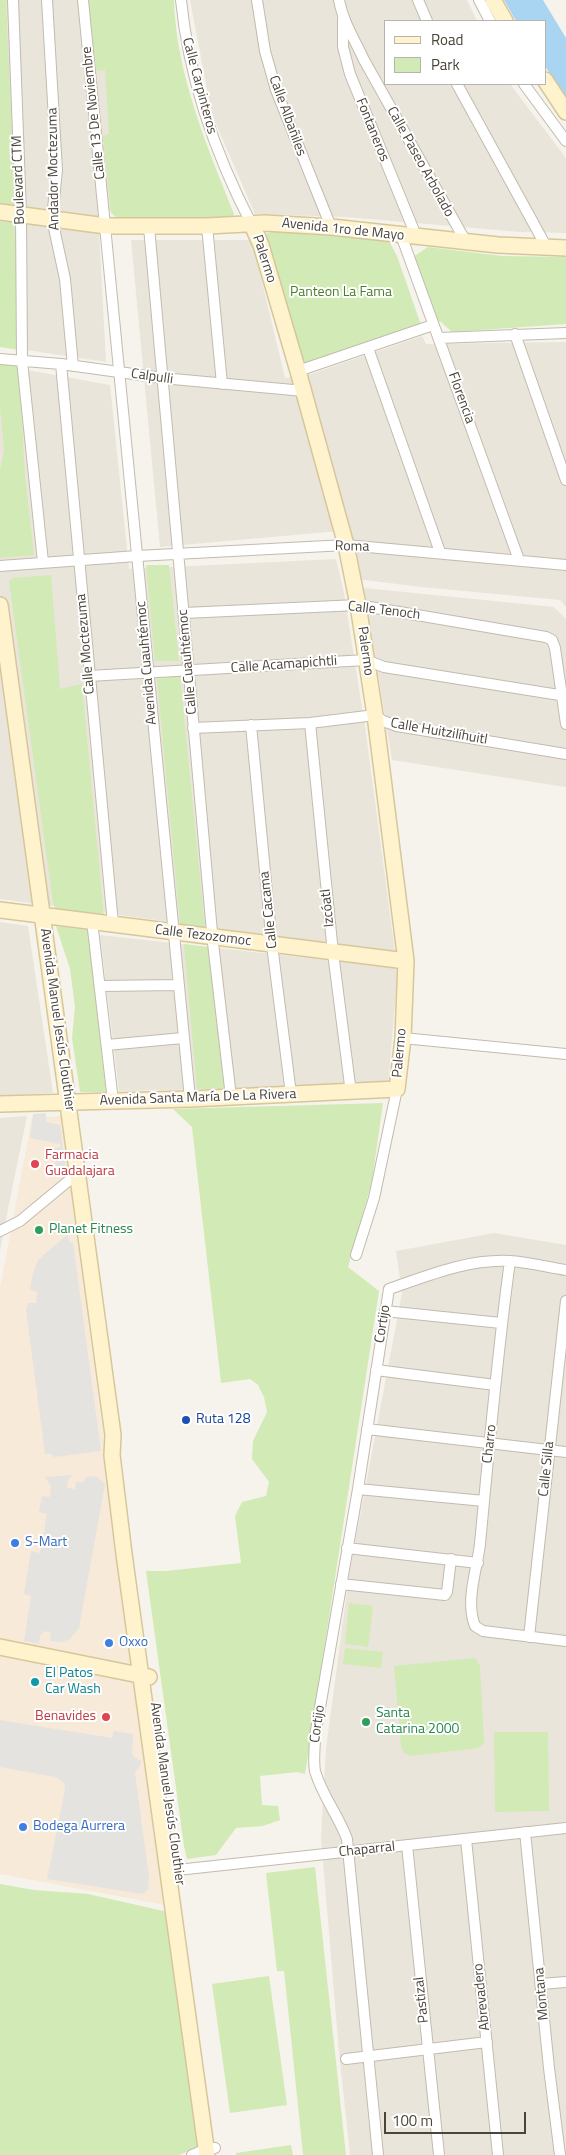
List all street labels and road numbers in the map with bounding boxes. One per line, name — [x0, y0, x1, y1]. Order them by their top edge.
street label: Calle Carpinteros — [178, 36, 220, 136]
street label: Calle 13 De Noviembre — [79, 46, 109, 180]
street label: Calle Albañiles — [265, 73, 309, 159]
street label: Fontaneros — [352, 96, 392, 164]
street label: Calle Paseo Arbolado — [383, 104, 457, 220]
street label: Andador Moctezuma — [45, 108, 63, 230]
street label: Boulevard CTM — [9, 135, 29, 225]
street label: Avenida 1ro de Mayo — [281, 215, 405, 245]
street label: Palermo — [248, 233, 280, 285]
street label: Calpulli — [130, 366, 174, 388]
street label: Florencia — [444, 370, 478, 426]
street label: Roma — [335, 538, 369, 556]
street label: Calle Moctezuma — [73, 593, 99, 695]
street label: Calle Tenoch — [347, 598, 421, 624]
street label: Avenida Cuauhtémoc — [133, 601, 161, 725]
street label: Calle Cuauhtémoc — [175, 609, 201, 715]
street label: Palermo — [353, 625, 377, 677]
street label: Calle Acamapichtli — [230, 653, 338, 677]
street label: Calle Huitzilíhuitl — [389, 715, 489, 749]
street label: Calle Cacama — [257, 870, 281, 950]
street label: Izcóatl — [318, 888, 338, 928]
street label: Calle Tezozomoc — [154, 922, 252, 950]
street label: Avenida Manuel Jesús Clouthier — [36, 927, 78, 1113]
street label: Palermo — [389, 1028, 411, 1078]
street label: Avenida Santa María De La Rivera — [99, 1086, 297, 1110]
street label: Cortijo — [372, 1304, 394, 1344]
street label: Charro — [480, 1424, 500, 1464]
street label: Calle Silla — [536, 1441, 558, 1497]
street label: Avenida Manuel Jesús Clouthier — [146, 1701, 188, 1887]
street label: Cortijo — [307, 1704, 329, 1744]
street label: Chaparral — [338, 1839, 396, 1861]
street label: Abrevadero — [470, 1963, 494, 2031]
street label: Montana — [531, 1967, 553, 2021]
street label: Pastizal — [411, 1976, 433, 2024]

